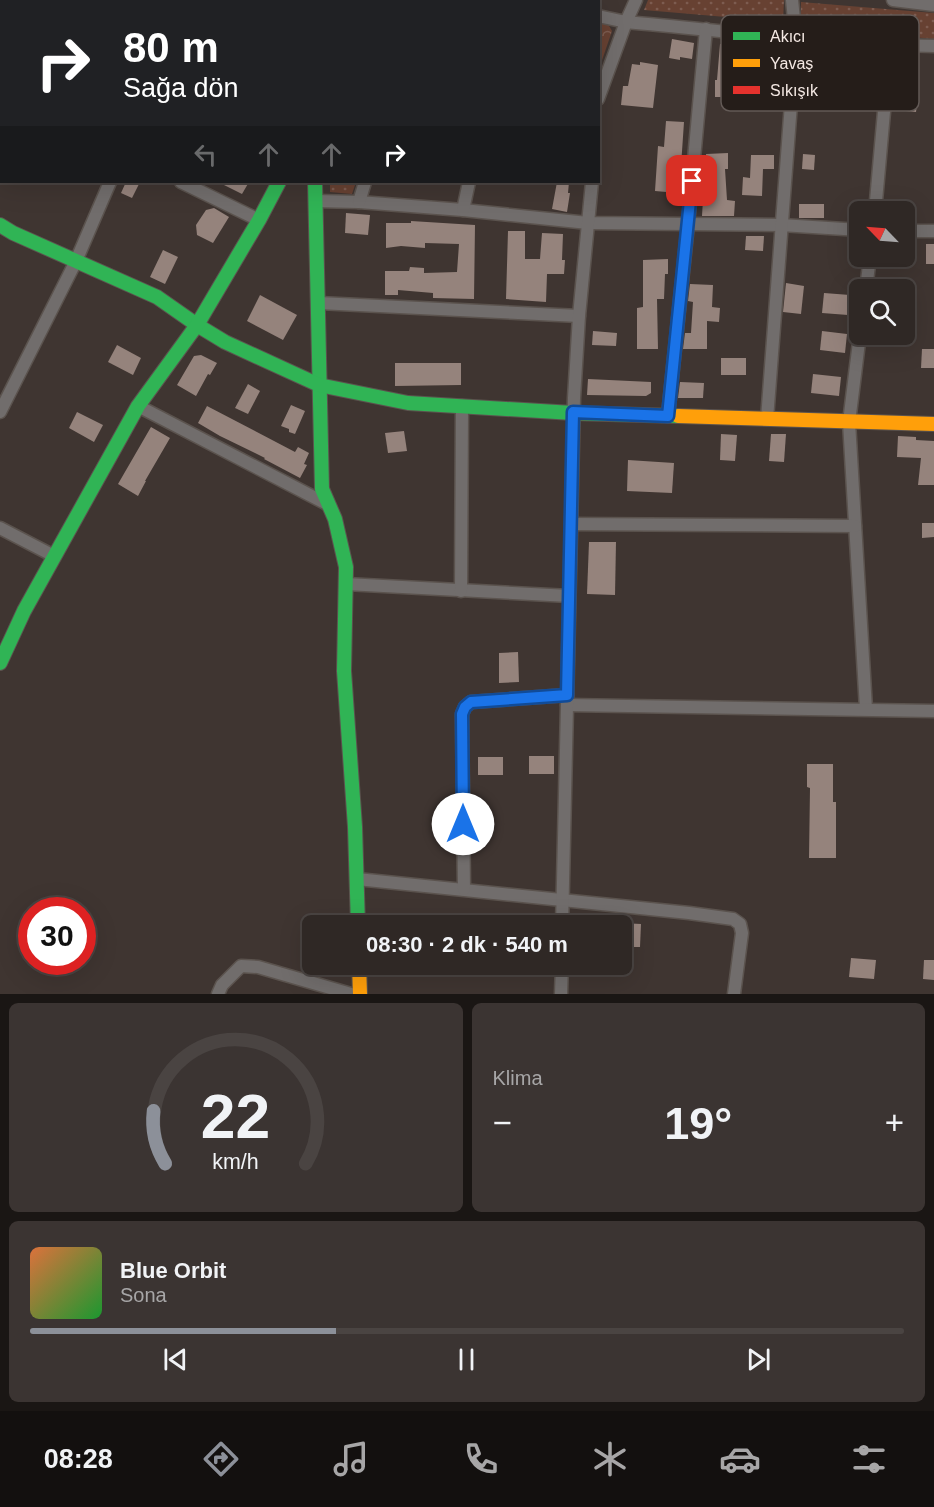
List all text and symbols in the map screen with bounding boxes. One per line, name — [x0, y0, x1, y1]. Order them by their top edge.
legend — [721, 15, 919, 111]
icon: right — [24, 24, 102, 102]
text: 80 m — [123, 24, 219, 71]
text: Akıcı — [770, 28, 806, 45]
text: Yavaş — [770, 55, 813, 72]
text: Sağa dön — [123, 73, 239, 103]
text: Sıkışık — [770, 82, 819, 99]
icon: left — [189, 138, 222, 171]
icon: ahead — [252, 138, 285, 171]
icon: ahead — [315, 138, 348, 171]
icon: right — [378, 138, 411, 171]
pin — [666, 155, 717, 206]
icon: arrive — [675, 164, 708, 197]
north arrow — [849, 201, 915, 267]
map controls — [849, 201, 915, 345]
button: search — [849, 279, 915, 345]
position arrow — [431, 792, 495, 856]
speed limit sign: 30 — [18, 897, 96, 975]
text: 08:30 · 2 dk · 540 m — [366, 932, 568, 957]
text: Klima — [493, 1067, 543, 1089]
text: 22 — [201, 1082, 270, 1151]
text: 19° — [664, 1098, 732, 1149]
text: − — [493, 1104, 512, 1141]
text: + — [885, 1104, 904, 1141]
text: km/h — [213, 1151, 259, 1175]
text: Blue Orbit — [120, 1258, 226, 1283]
text: Sona — [120, 1284, 167, 1306]
icon: previous — [159, 1343, 192, 1376]
icon: pause — [450, 1343, 483, 1376]
icon: next — [742, 1343, 775, 1376]
icon: directions — [200, 1438, 242, 1480]
icon: music — [330, 1438, 372, 1480]
icon: phone — [460, 1438, 502, 1480]
icon: climate — [589, 1438, 631, 1480]
icon: car — [719, 1438, 761, 1480]
icon: filters — [848, 1438, 890, 1480]
text: 08:28 — [44, 1444, 113, 1474]

